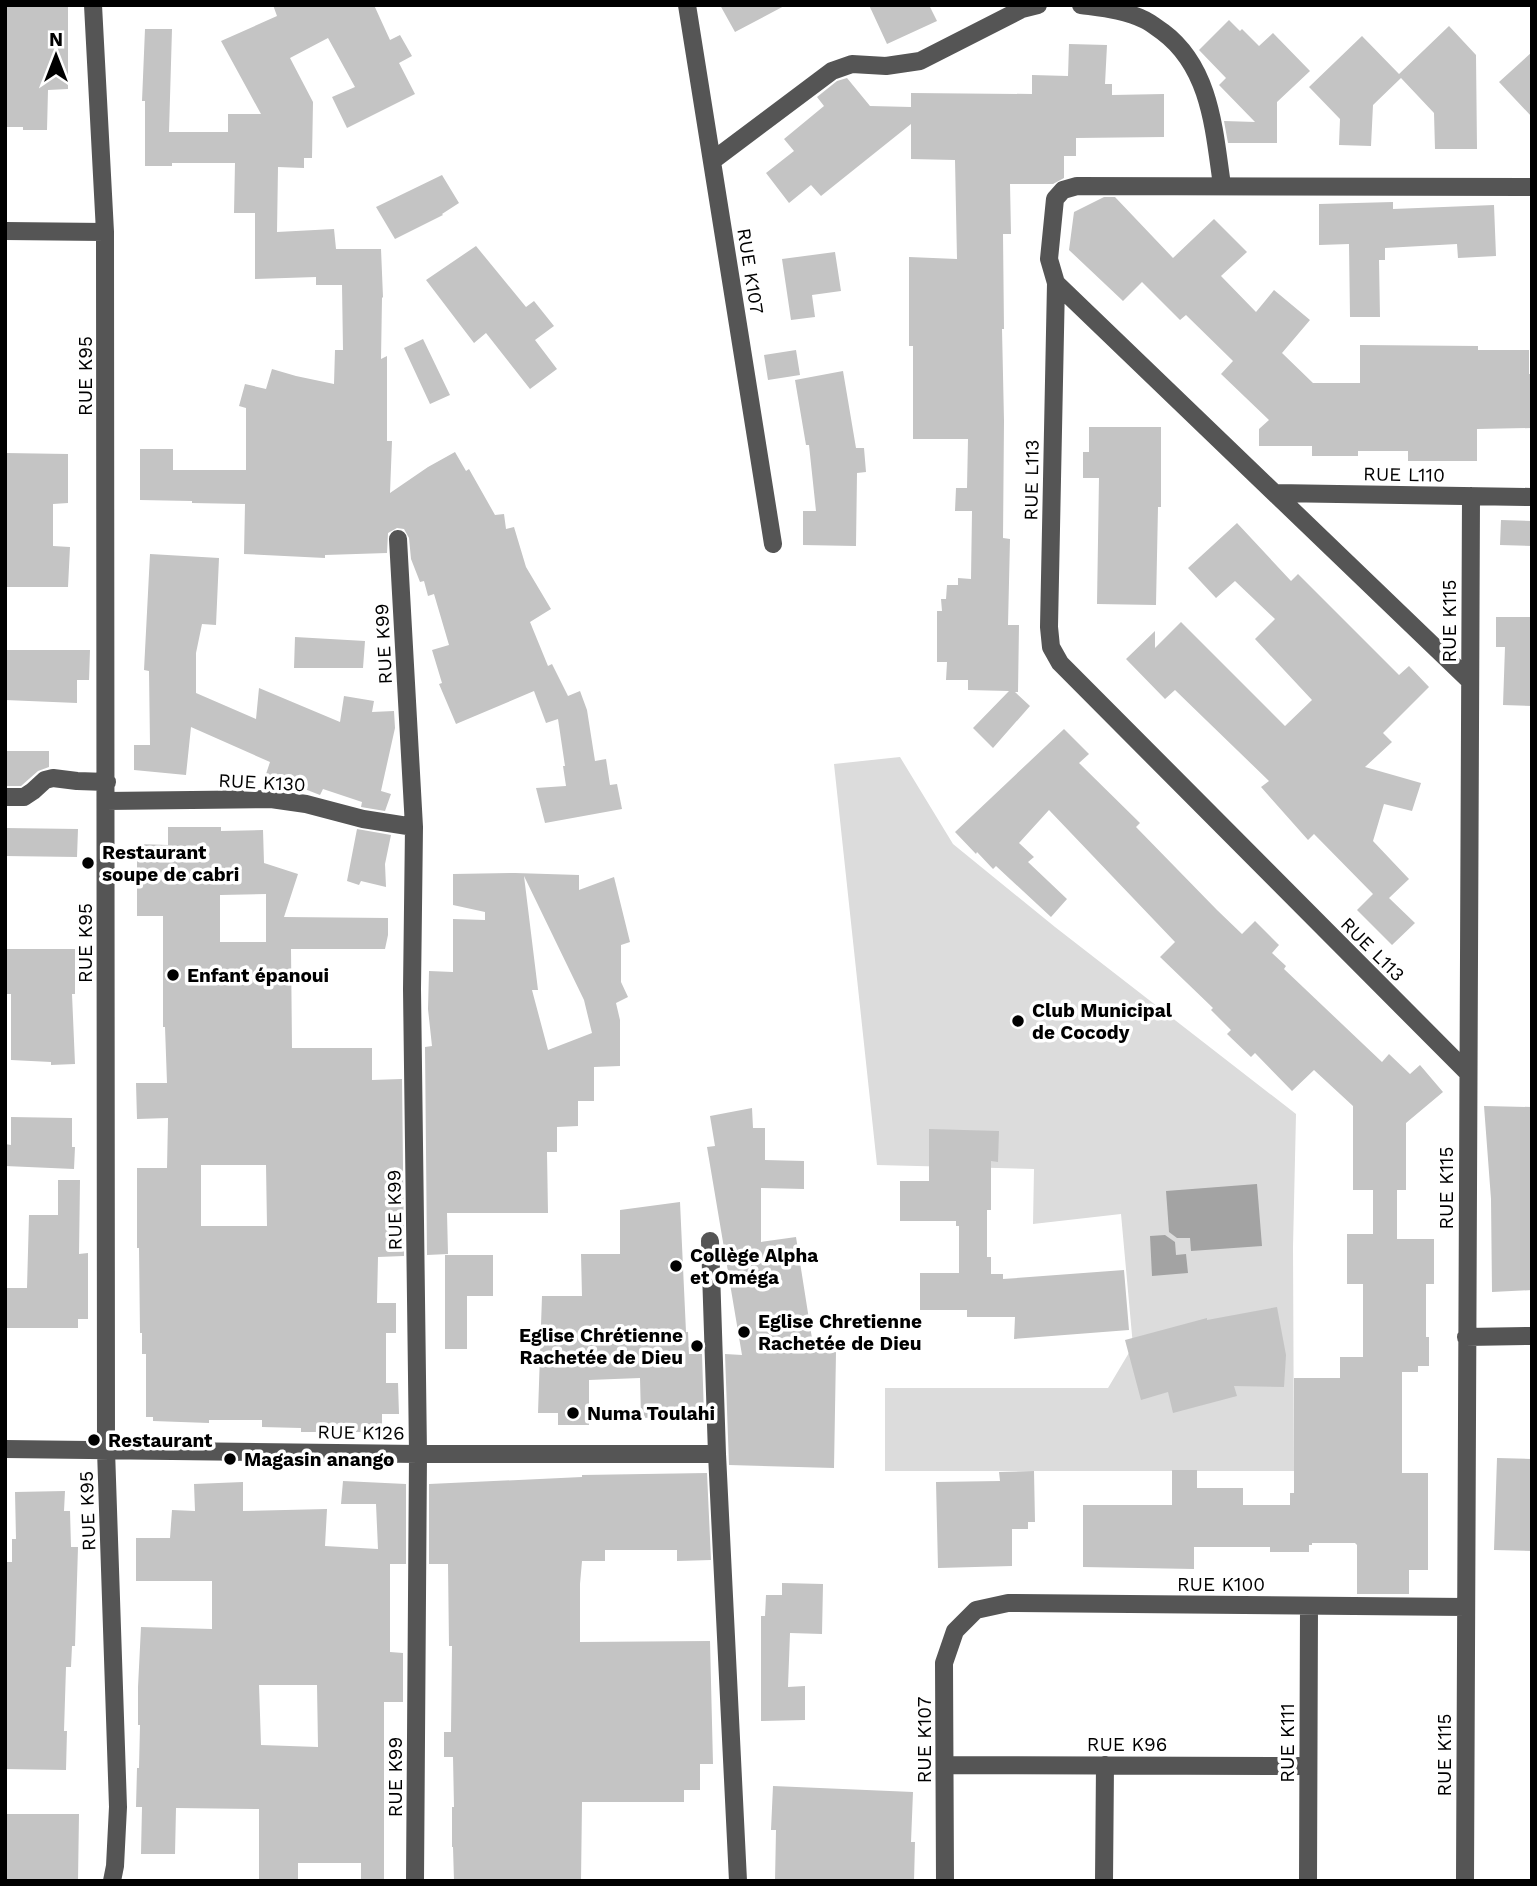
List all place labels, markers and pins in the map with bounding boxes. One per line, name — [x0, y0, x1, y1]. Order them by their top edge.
place label: Restaurant soupe de cabri — [102, 841, 239, 886]
marker: Restaurant soupe de cabri — [80, 855, 96, 871]
place label: Enfant épanoui — [187, 964, 329, 987]
marker: Enfant épanoui — [165, 967, 181, 983]
place label: Club Municipal de Cocody — [1032, 999, 1173, 1044]
marker: Club Municipal de Cocody — [1010, 1013, 1026, 1029]
place label: Collège Alpha et Oméga — [690, 1244, 818, 1289]
marker: Collège Alpha et Oméga — [668, 1258, 684, 1274]
place label: Eglise Chretienne Rachetée de Dieu — [758, 1310, 922, 1355]
place label: Eglise Chrétienne Rachetée de Dieu — [519, 1324, 683, 1369]
marker: Eglise Chretienne Rachetée de Dieu — [736, 1324, 752, 1340]
marker: Eglise Chrétienne Rachetée de Dieu — [689, 1338, 705, 1354]
place label: Numa Toulahi — [587, 1402, 715, 1425]
marker: Numa Toulahi — [565, 1405, 581, 1421]
place label: Restaurant — [108, 1429, 213, 1452]
marker: Restaurant — [86, 1432, 102, 1448]
place label: Magasin anango — [244, 1448, 394, 1471]
marker: Magasin anango — [222, 1451, 238, 1467]

